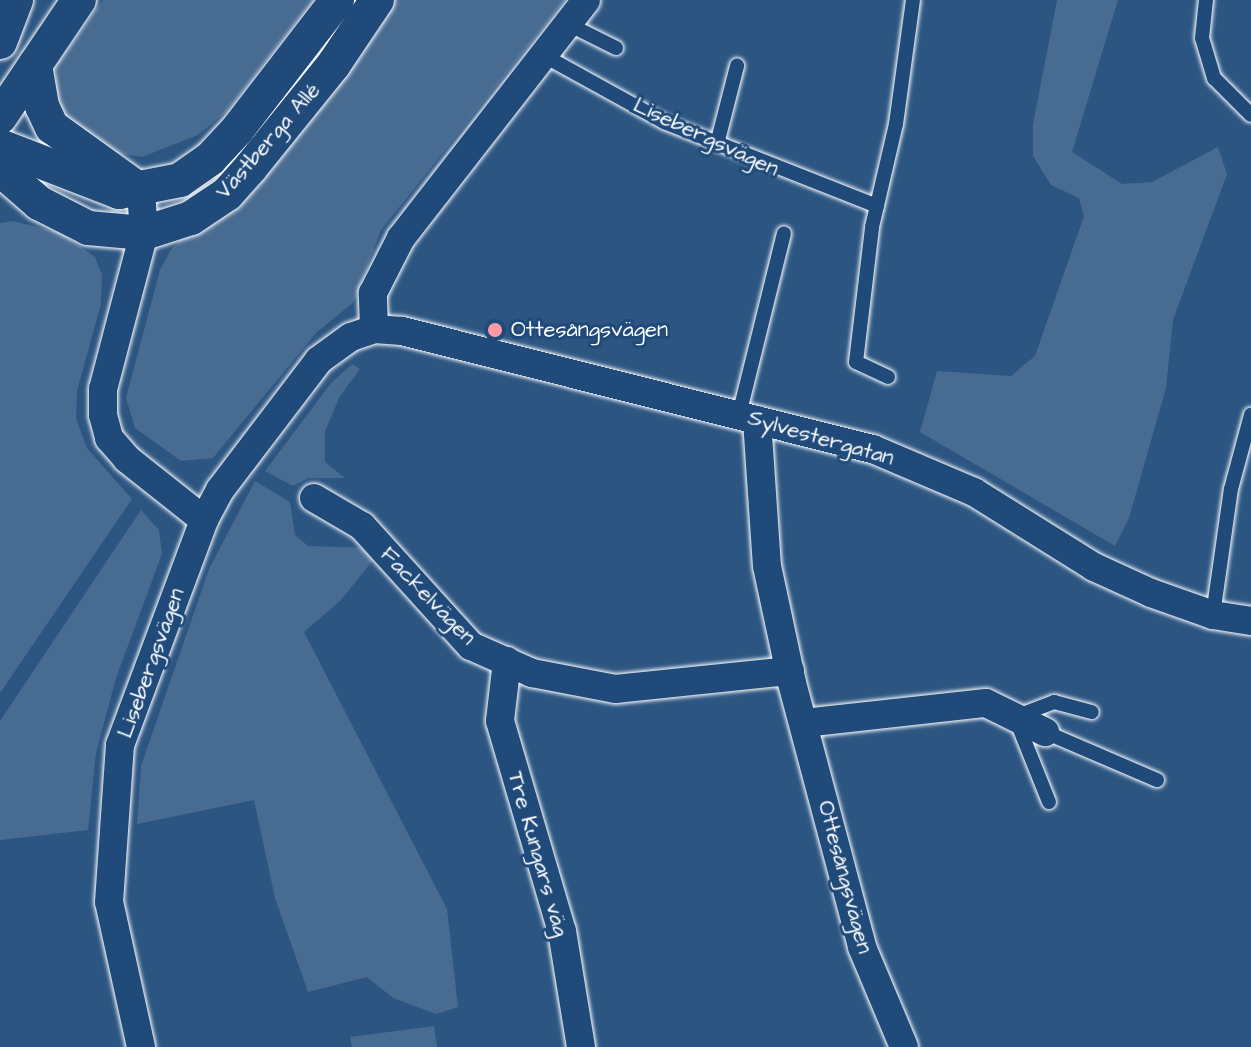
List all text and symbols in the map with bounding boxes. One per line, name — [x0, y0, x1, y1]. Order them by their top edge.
street label: Västberga Allé — [210, 77, 326, 205]
street label: Lisebergsvägen — [629, 92, 783, 182]
place label: Ottesångsvägen — [511, 317, 668, 343]
marker: Ottesångsvägen — [486, 321, 504, 339]
street label: Sylvestergatan — [745, 405, 897, 471]
street label: Fackelvägen — [375, 541, 481, 651]
street label: Lisebergsvägen — [112, 585, 190, 741]
street label: Tre Kungars väg — [502, 768, 574, 940]
street label: Ottesångsvägen — [812, 798, 878, 956]

